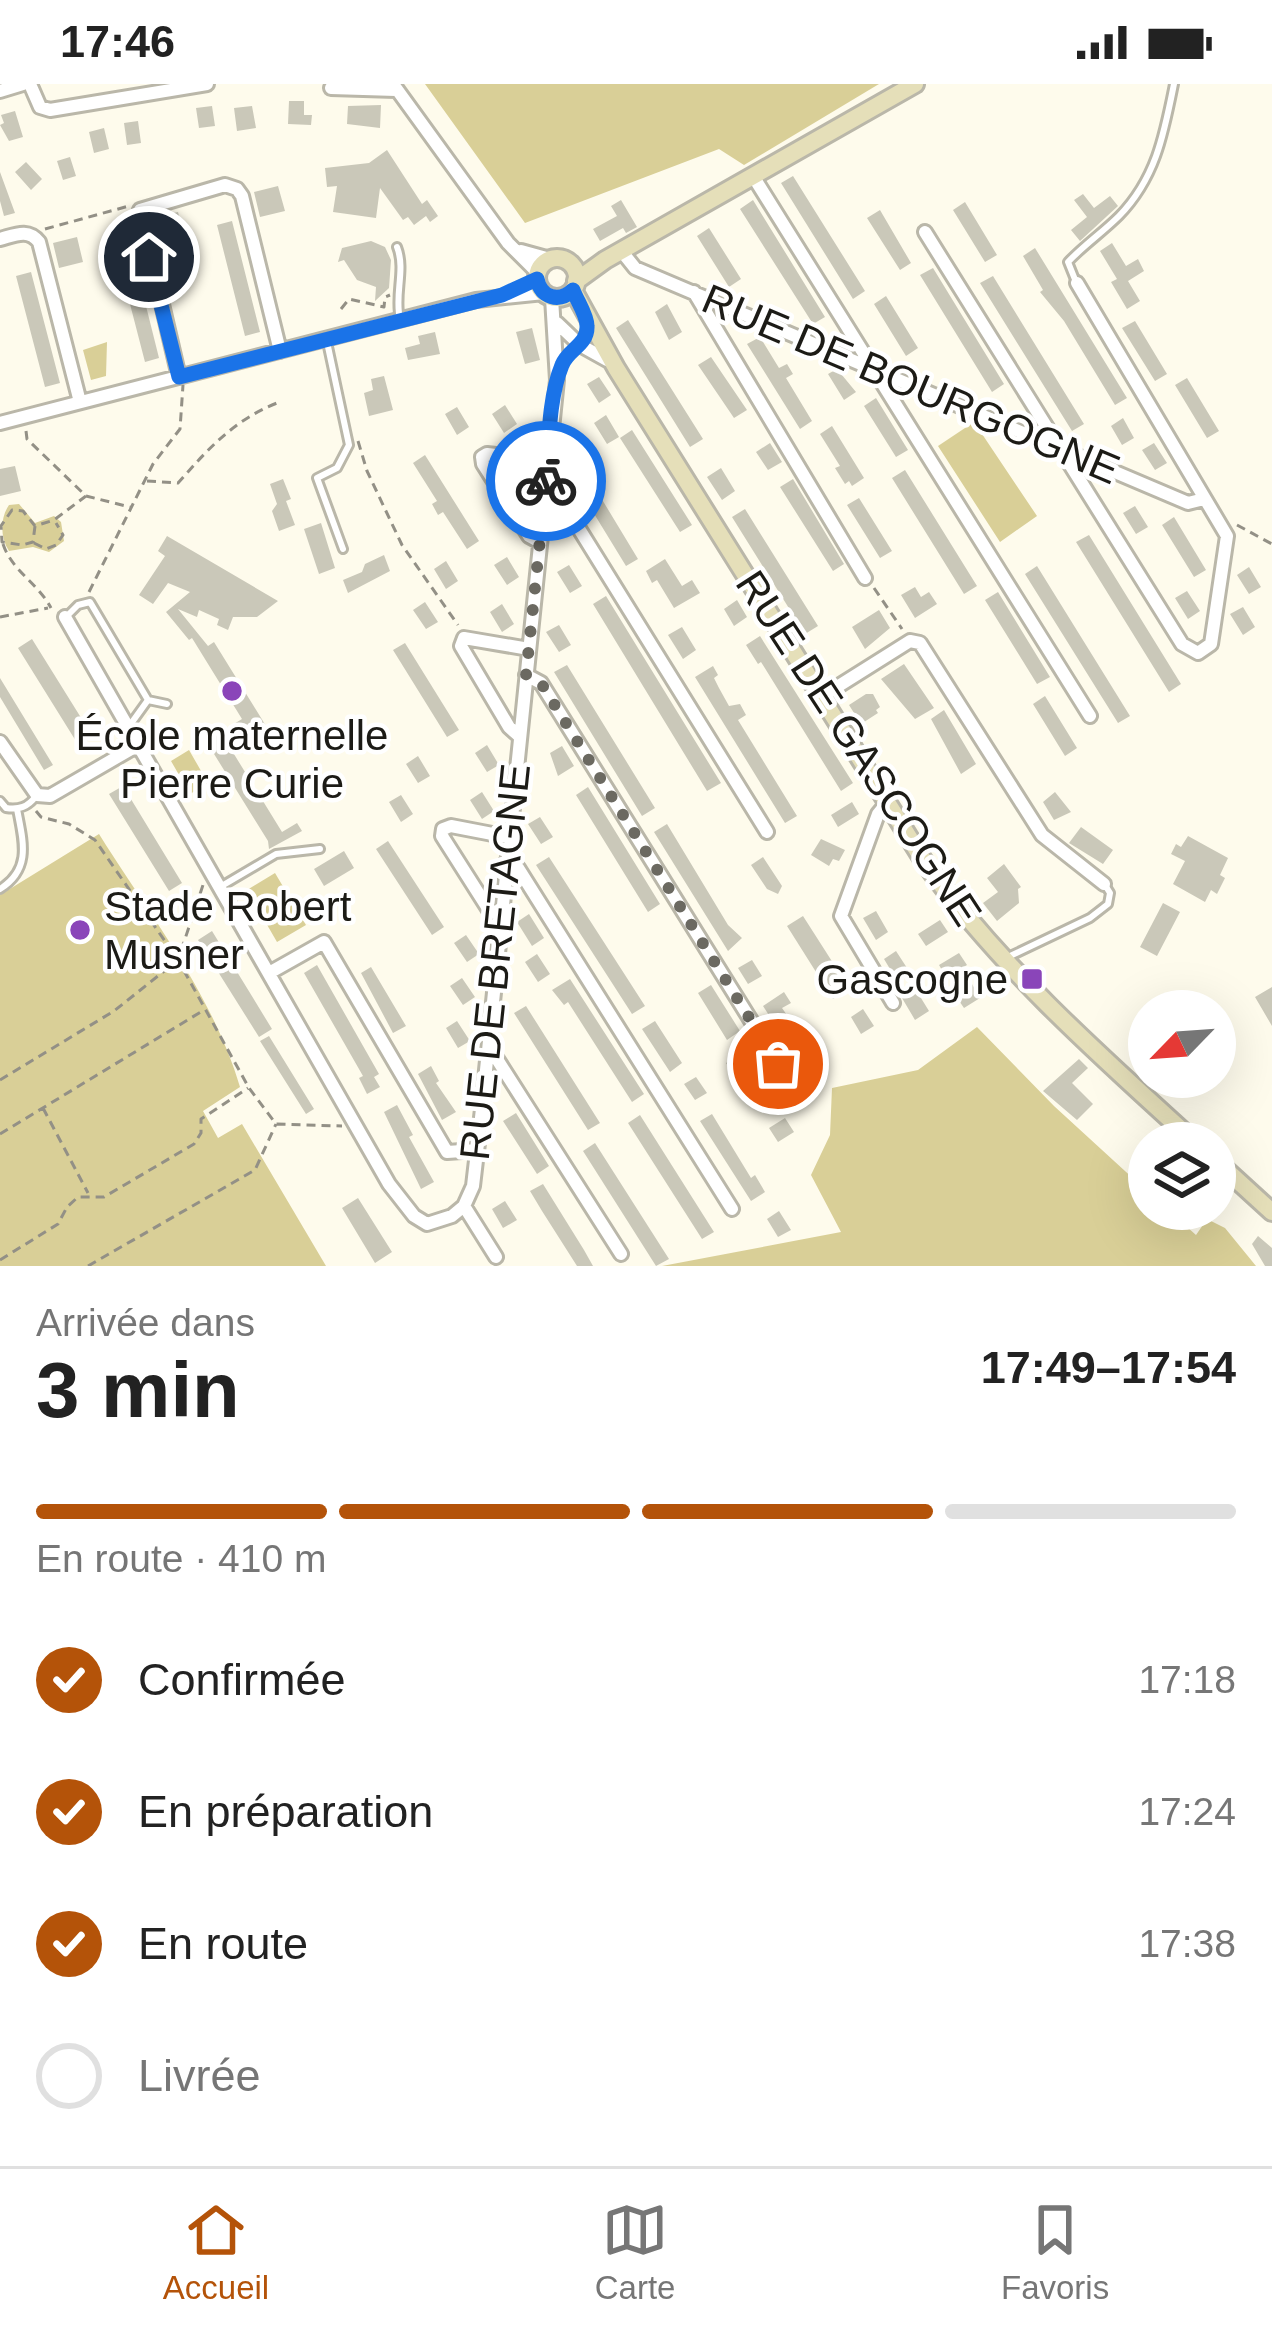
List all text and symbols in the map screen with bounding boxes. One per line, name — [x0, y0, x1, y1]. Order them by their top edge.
text: 17:46 — [60, 16, 175, 67]
pin — [98, 206, 200, 308]
icon: home — [116, 224, 182, 290]
street label: RUE DE BOURGOGNE — [696, 275, 1126, 493]
courier — [486, 421, 606, 541]
icon: bike — [513, 448, 579, 514]
street label: RUE DE GASCOGNE — [727, 562, 991, 934]
marker: École maternelle Pierre Curie — [219, 678, 245, 704]
place label: École maternelle Pierre Curie — [76, 712, 388, 807]
street label: RUE DE BRETAGNE — [451, 761, 539, 1163]
place label: Stade Robert Musner — [104, 883, 352, 978]
marker: Stade Robert Musner — [67, 917, 93, 943]
place label: Gascogne — [817, 956, 1008, 1003]
marker: Gascogne — [1019, 966, 1045, 992]
north arrow — [1128, 990, 1236, 1098]
map controls — [1128, 990, 1236, 1230]
pin — [727, 1013, 829, 1115]
icon: bag — [745, 1031, 811, 1097]
button: layers — [1128, 1122, 1236, 1230]
text: Arrivée dans — [36, 1301, 255, 1344]
text: 17:49–17:54 — [981, 1342, 1236, 1393]
text: 3 min — [36, 1346, 240, 1434]
text: En route · 410 m — [36, 1537, 326, 1580]
icon: check — [36, 1647, 102, 1713]
text: Confirmée — [138, 1654, 346, 1705]
text: 17:18 — [1138, 1658, 1236, 1701]
icon: check — [36, 1779, 102, 1845]
text: En préparation — [138, 1786, 433, 1837]
text: 17:24 — [1138, 1790, 1236, 1833]
icon: check — [36, 1911, 102, 1977]
text: En route — [138, 1918, 308, 1969]
text: 17:38 — [1138, 1922, 1236, 1965]
text: Livrée — [138, 2050, 261, 2101]
tab: Accueil — [163, 2197, 269, 2307]
tab: Carte — [595, 2197, 675, 2307]
tab: Favoris — [1001, 2197, 1109, 2307]

